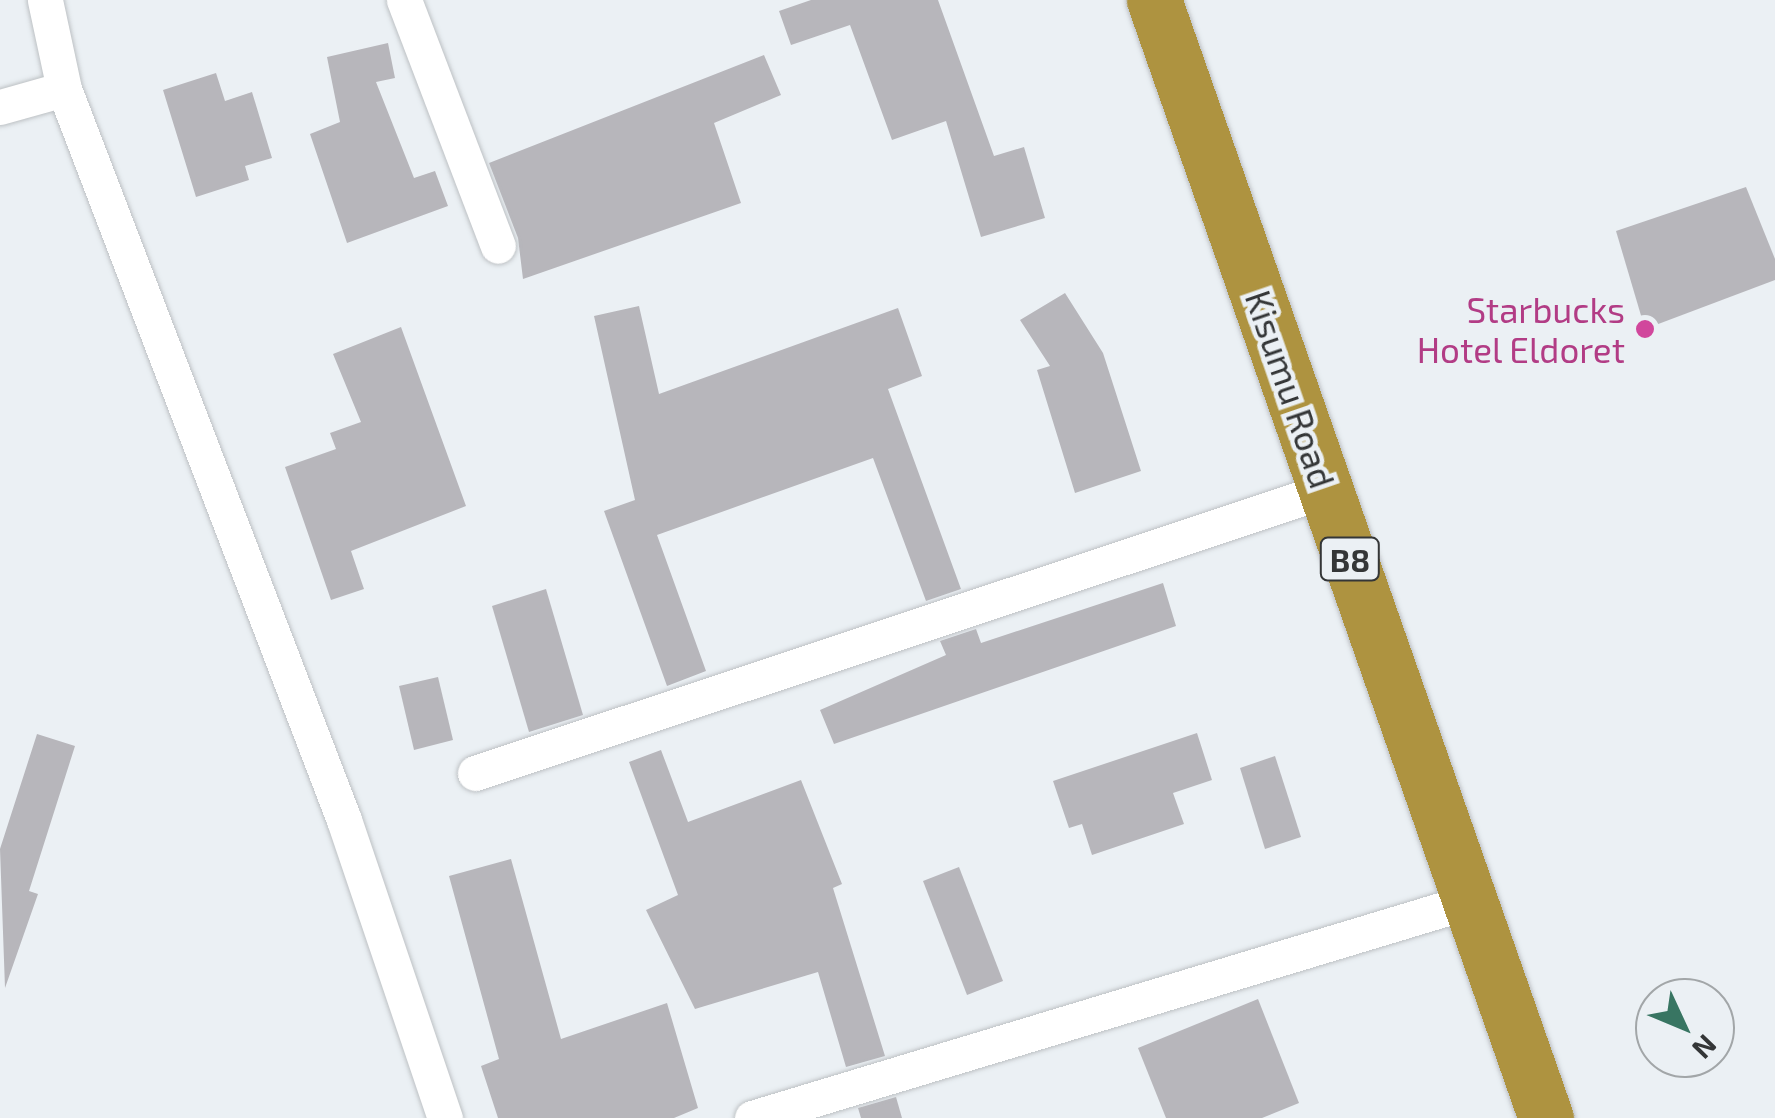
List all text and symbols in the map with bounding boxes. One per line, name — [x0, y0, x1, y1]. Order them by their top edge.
street label: Kisumu Road — [1238, 285, 1344, 493]
place label: Starbucks Hotel Eldoret — [1416, 288, 1625, 370]
marker: Starbucks Hotel Eldoret — [1634, 318, 1656, 340]
road number: B8 — [1318, 532, 1382, 586]
north arrow — [1635, 978, 1735, 1078]
text: N — [1686, 1028, 1724, 1067]

